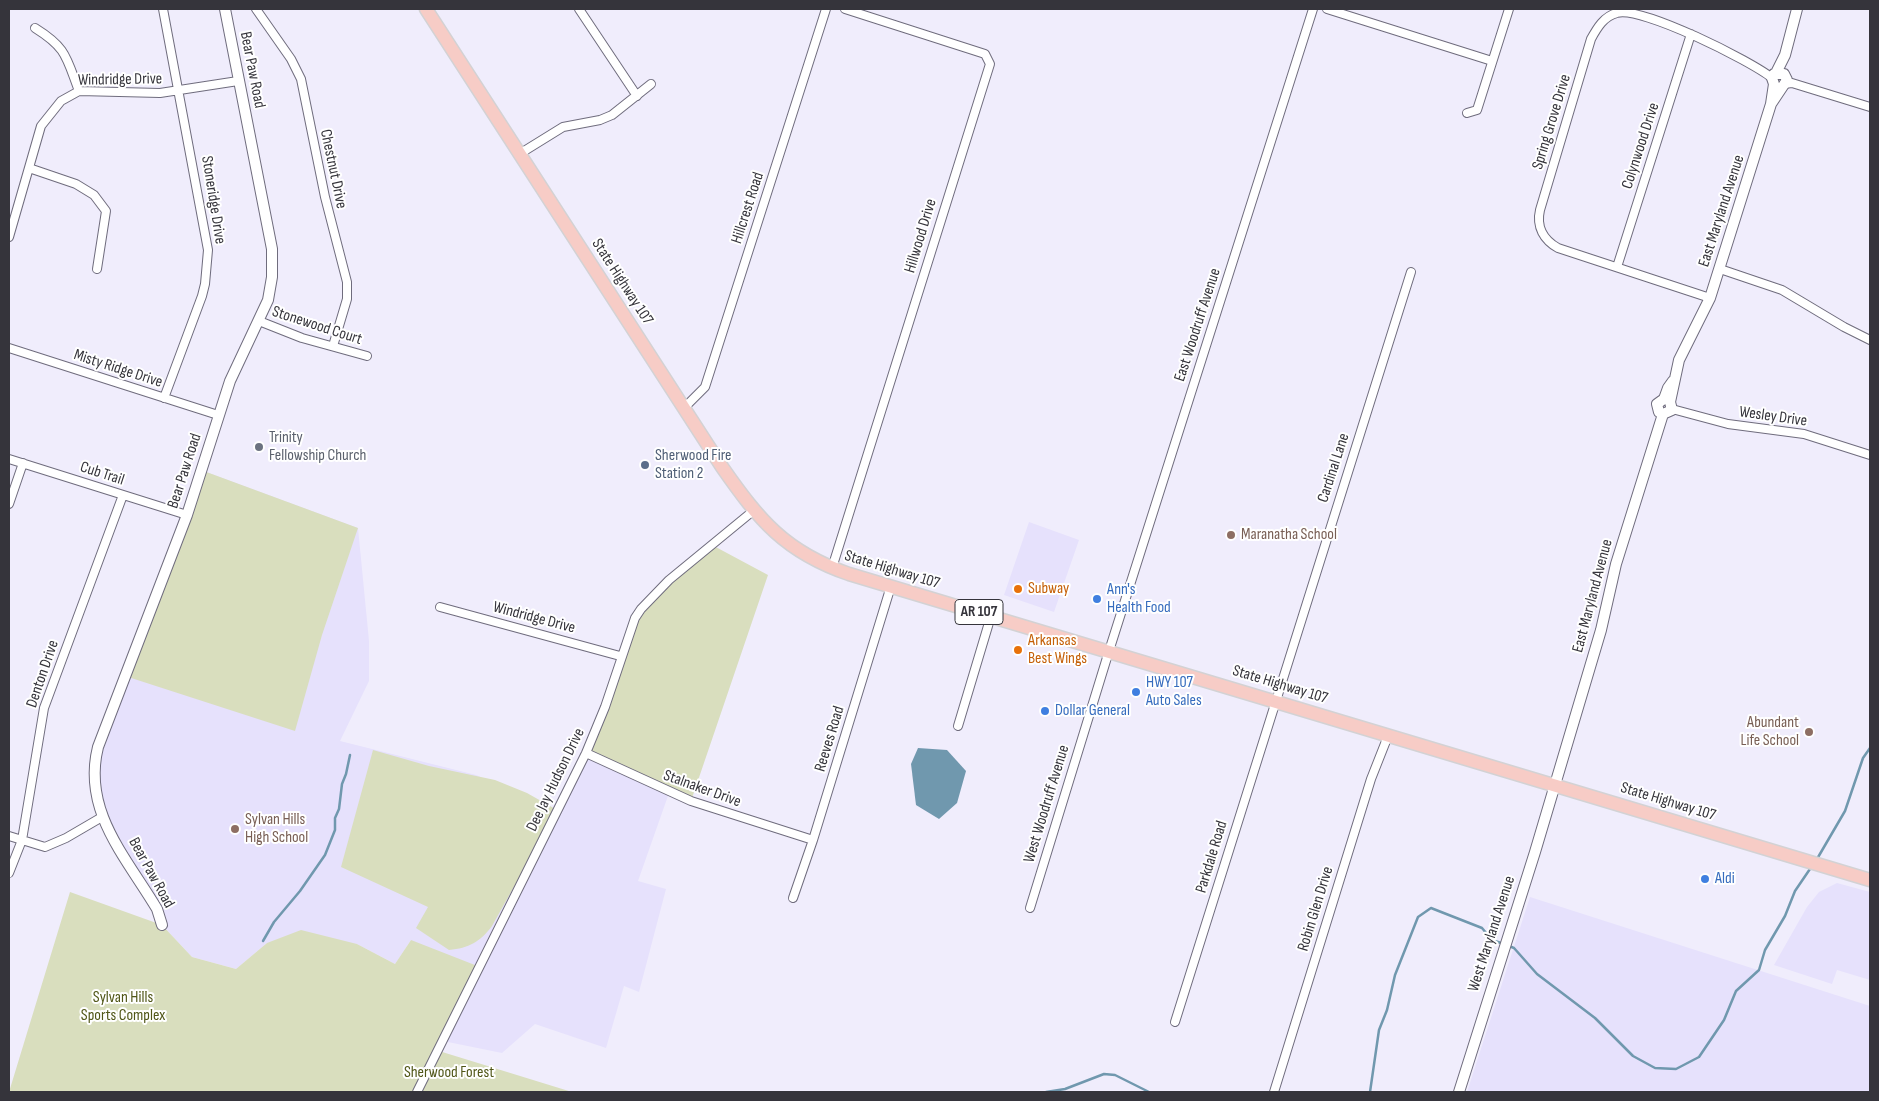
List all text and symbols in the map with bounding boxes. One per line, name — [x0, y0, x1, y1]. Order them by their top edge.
street label: Bear Paw Road — [235, 30, 269, 110]
street label: Windridge Drive — [78, 70, 162, 90]
street label: Spring Grove Drive — [1528, 72, 1576, 172]
street label: Colynwood Drive — [1618, 100, 1664, 192]
street label: Chestnut Drive — [315, 128, 351, 210]
street label: East Maryland Avenue — [1695, 153, 1749, 269]
street label: Stoneridge Drive — [197, 155, 229, 245]
street label: Hillcrest Road — [727, 170, 769, 246]
street label: Hillwood Drive — [901, 197, 941, 275]
street label: State Highway 107 — [587, 235, 657, 329]
street label: East Woodruff Avenue — [1171, 266, 1225, 384]
street label: Stonewood Court — [270, 302, 364, 350]
street label: Misty Ridge Drive — [71, 346, 165, 392]
street label: Wesley Drive — [1738, 403, 1808, 431]
place label: Trinity Fellowship Church — [269, 428, 366, 466]
street label: Bear Paw Road — [164, 431, 206, 511]
street label: Cardinal Lane — [1314, 431, 1354, 505]
marker: Trinity Fellowship Church — [253, 441, 265, 453]
place label: Sherwood Fire Station 2 — [655, 446, 731, 484]
street label: Cub Trail — [77, 458, 127, 490]
marker: Sherwood Fire Station 2 — [639, 459, 651, 471]
place label: Maranatha School — [1241, 525, 1337, 545]
marker: Maranatha School — [1225, 529, 1237, 541]
street label: East Maryland Avenue — [1569, 537, 1617, 655]
street label: State Highway 107 — [842, 546, 942, 594]
place label: Subway — [1028, 579, 1069, 599]
place label: Ann's Health Food — [1107, 580, 1171, 618]
marker: Subway — [1012, 583, 1024, 595]
marker: Ann's Health Food — [1091, 593, 1103, 605]
street label: Windridge Drive — [491, 598, 577, 638]
road number: AR 107 — [955, 600, 1003, 624]
place label: Arkansas Best Wings — [1028, 631, 1087, 669]
street label: Denton Drive — [23, 638, 63, 710]
marker: Arkansas Best Wings — [1012, 644, 1024, 656]
street label: State Highway 107 — [1230, 661, 1330, 709]
place label: HWY 107 Auto Sales — [1146, 673, 1202, 711]
marker: HWY 107 Auto Sales — [1130, 686, 1142, 698]
place label: Dollar General — [1055, 701, 1130, 721]
street label: Reeves Road — [811, 704, 849, 774]
marker: Dollar General — [1039, 705, 1051, 717]
place label: Abundant Life School — [1741, 713, 1799, 751]
street label: Dee Jay Hudson Drive — [523, 725, 589, 835]
marker: Abundant Life School — [1803, 726, 1815, 738]
street label: West Woodruff Avenue — [1020, 743, 1074, 865]
street label: Stalnaker Drive — [661, 766, 743, 812]
street label: State Highway 107 — [1618, 778, 1718, 826]
place label: Sylvan Hills High School — [245, 810, 308, 848]
street label: Parkdale Road — [1192, 819, 1232, 895]
marker: Sylvan Hills High School — [229, 823, 241, 835]
street label: Bear Paw Road — [124, 834, 178, 912]
street label: Robin Glen Drive — [1294, 864, 1338, 954]
place label: Aldi — [1715, 869, 1735, 889]
marker: Aldi — [1699, 873, 1711, 885]
street label: West Maryland Avenue — [1464, 874, 1520, 994]
park label: Sylvan Hills Sports Complex — [81, 988, 165, 1026]
park label: Sherwood Forest — [404, 1063, 494, 1083]

